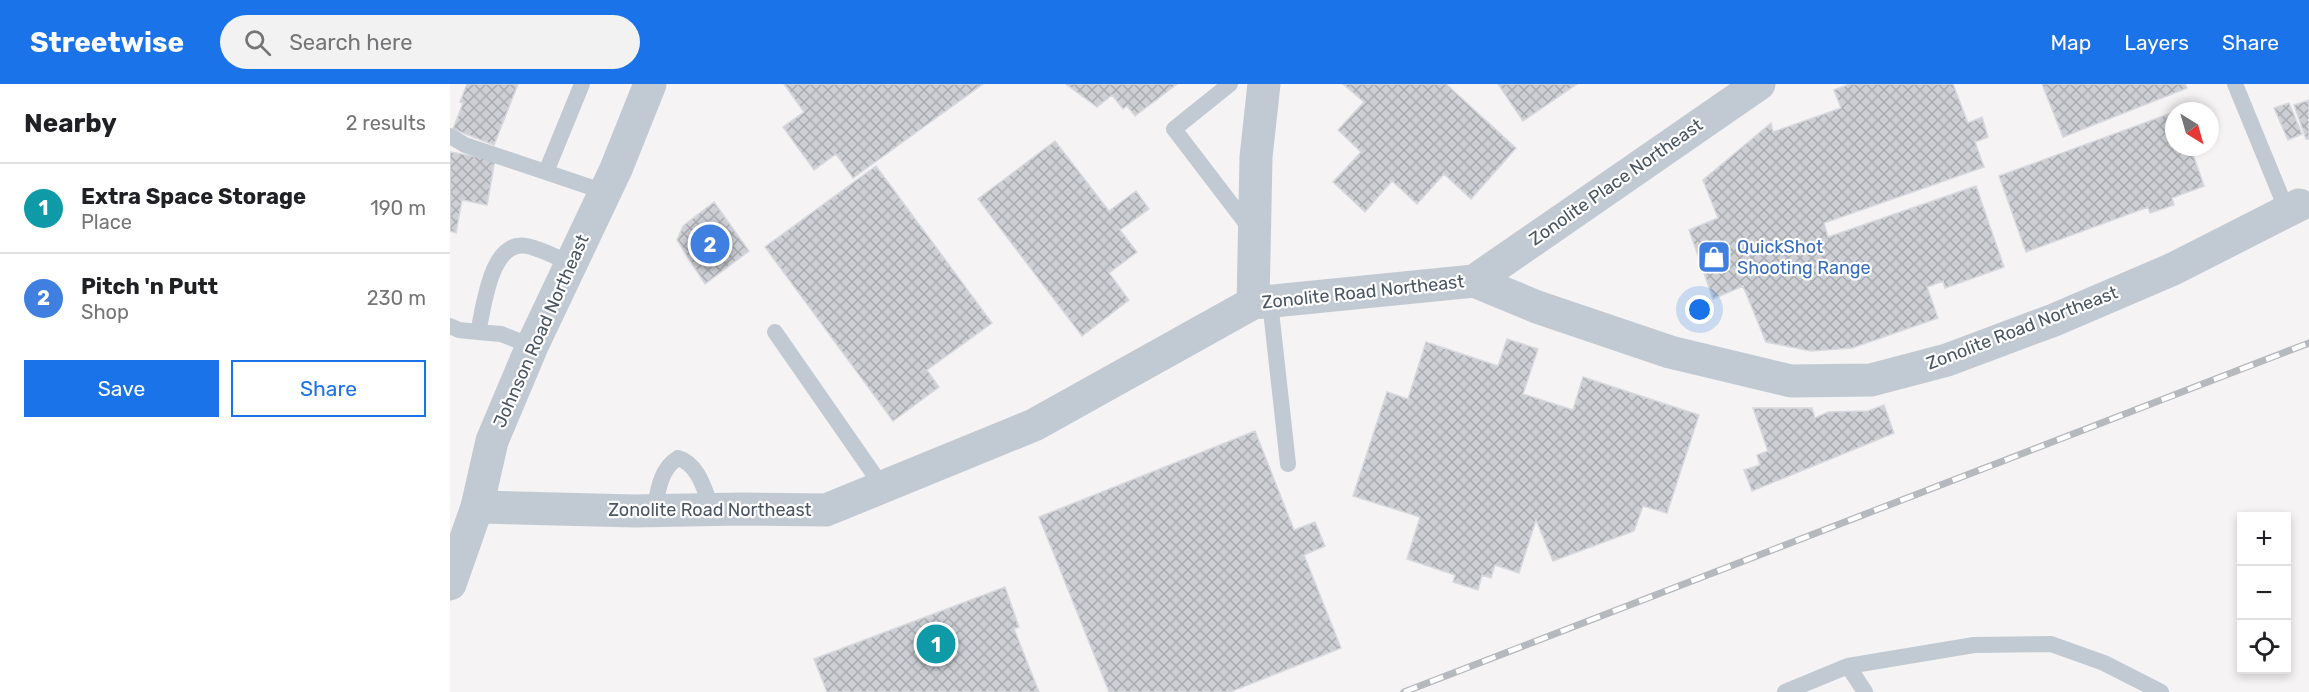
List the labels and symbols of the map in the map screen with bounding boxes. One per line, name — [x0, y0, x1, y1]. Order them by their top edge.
north arrow — [2165, 102, 2219, 156]
street label: Zonolite Place Northeast — [1525, 114, 1707, 250]
pin: 2 — [690, 222, 730, 266]
street label: Johnson Road Northeast — [488, 231, 594, 431]
place label: QuickShot Shooting Range — [1737, 236, 1871, 279]
shop icon: QuickShot Shooting Range — [1696, 239, 1732, 275]
street label: Zonolite Road Northeast — [1261, 270, 1465, 314]
street label: Zonolite Road Northeast — [1923, 281, 2121, 375]
your location — [1685, 295, 1714, 324]
street label: Zonolite Road Northeast — [608, 499, 812, 521]
pin: 1 — [916, 622, 956, 666]

